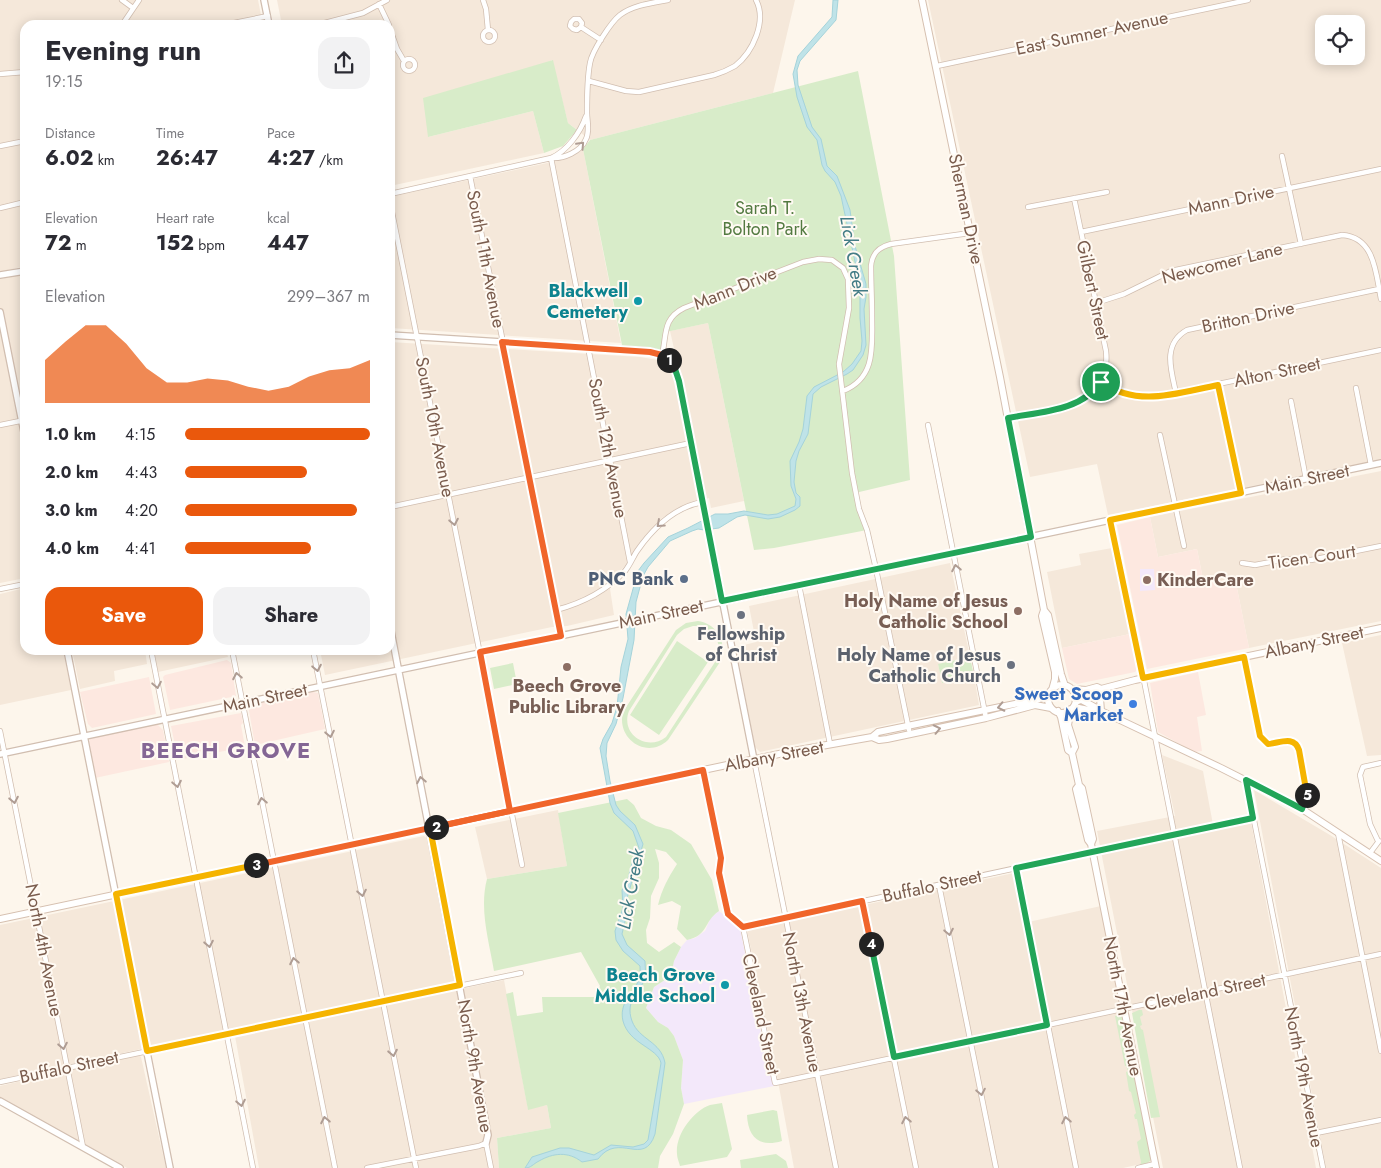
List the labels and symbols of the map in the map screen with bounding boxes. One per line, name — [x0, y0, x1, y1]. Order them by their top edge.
street label: East Sumner Avenue — [1013, 4, 1171, 62]
one-way arrow — [575, 141, 584, 150]
street label: Sherman Drive — [942, 151, 990, 267]
street label: Mann Drive — [1185, 178, 1277, 222]
street label: South 11th Avenue — [460, 188, 512, 330]
park label: Sarah T. Bolton Park — [722, 195, 808, 242]
water label: Lick Creek — [833, 214, 874, 299]
street label: Newcomer Lane — [1159, 235, 1285, 291]
street label: Gilbert Street — [1070, 238, 1116, 343]
street label: Mann Drive — [690, 260, 780, 316]
place label: Blackwell Cemetery — [547, 278, 629, 325]
street label: Britton Drive — [1199, 294, 1297, 340]
marker: Blackwell Cemetery — [632, 295, 644, 307]
pin: 1 — [656, 348, 682, 372]
street label: Alton Street — [1231, 350, 1323, 394]
street label: South 10th Avenue — [409, 355, 461, 499]
pin — [1080, 361, 1122, 403]
street label: South 12th Avenue — [582, 376, 634, 520]
street label: Main Street — [1262, 457, 1352, 501]
one-way arrow — [448, 517, 459, 526]
one-way arrow — [657, 518, 666, 527]
street label: Ticen Court — [1267, 538, 1358, 576]
one-way arrow — [951, 563, 961, 572]
place label: PNC Bank — [588, 566, 675, 592]
place label: KinderCare — [1157, 567, 1254, 593]
marker: PNC Bank — [678, 573, 690, 585]
marker: KinderCare — [1141, 574, 1153, 586]
place label: Holy Name of Jesus Catholic School — [844, 588, 1008, 635]
street label: Main Street — [616, 592, 706, 636]
marker: Holy Name of Jesus Catholic School — [1012, 605, 1024, 617]
marker: Fellowship of Christ — [735, 609, 747, 621]
street label: Albany Street — [1262, 619, 1367, 665]
place label: Fellowship of Christ — [697, 621, 785, 668]
place label: Holy Name of Jesus Catholic Church — [837, 642, 1001, 689]
marker: Holy Name of Jesus Catholic Church — [1005, 659, 1017, 671]
marker: Beech Grove Public Library — [561, 661, 573, 673]
one-way arrow — [311, 664, 322, 672]
one-way arrow — [233, 672, 243, 681]
place label: Beech Grove Public Library — [509, 673, 626, 720]
street label: Main Street — [220, 676, 310, 720]
one-way arrow — [152, 680, 162, 689]
place label: Sweet Scoop Market — [1014, 681, 1123, 728]
marker: Sweet Scoop Market — [1127, 698, 1139, 710]
one-way arrow — [997, 701, 1006, 711]
one-way arrow — [932, 724, 941, 734]
one-way arrow — [324, 730, 335, 738]
district label: BEECH GROVE — [141, 734, 311, 766]
street label: Albany Street — [722, 734, 827, 778]
one-way arrow — [416, 776, 426, 785]
one-way arrow — [172, 780, 182, 789]
pin: 5 — [1294, 782, 1320, 808]
one-way arrow — [8, 796, 19, 805]
one-way arrow — [257, 797, 268, 806]
pin: 2 — [424, 814, 448, 840]
water label: Lick Creek — [610, 846, 651, 932]
pin: 3 — [244, 852, 268, 878]
street label: Buffalo Street — [880, 863, 985, 909]
street label: North 4th Avenue — [18, 881, 70, 1019]
one-way arrow — [356, 889, 366, 898]
one-way arrow — [943, 928, 953, 937]
street label: North 13th Avenue — [776, 930, 828, 1074]
pin: 4 — [858, 932, 884, 956]
street label: North 17th Avenue — [1097, 934, 1149, 1078]
one-way arrow — [203, 939, 214, 948]
street label: Cleveland Street — [735, 951, 787, 1078]
one-way arrow — [289, 956, 299, 965]
place label: Beech Grove Middle School — [595, 962, 715, 1009]
street label: Cleveland Street — [1142, 966, 1269, 1018]
marker: Beech Grove Middle School — [719, 979, 731, 991]
street label: North 9th Avenue — [450, 997, 500, 1135]
street label: North 19th Avenue — [1278, 1004, 1330, 1150]
one-way arrow — [57, 1041, 67, 1050]
street label: Buffalo Street — [17, 1044, 122, 1090]
one-way arrow — [388, 1048, 398, 1057]
one-way arrow — [975, 1087, 985, 1096]
one-way arrow — [235, 1099, 245, 1107]
one-way arrow — [321, 1116, 331, 1125]
one-way arrow — [901, 1116, 912, 1125]
one-way arrow — [1061, 1116, 1072, 1125]

